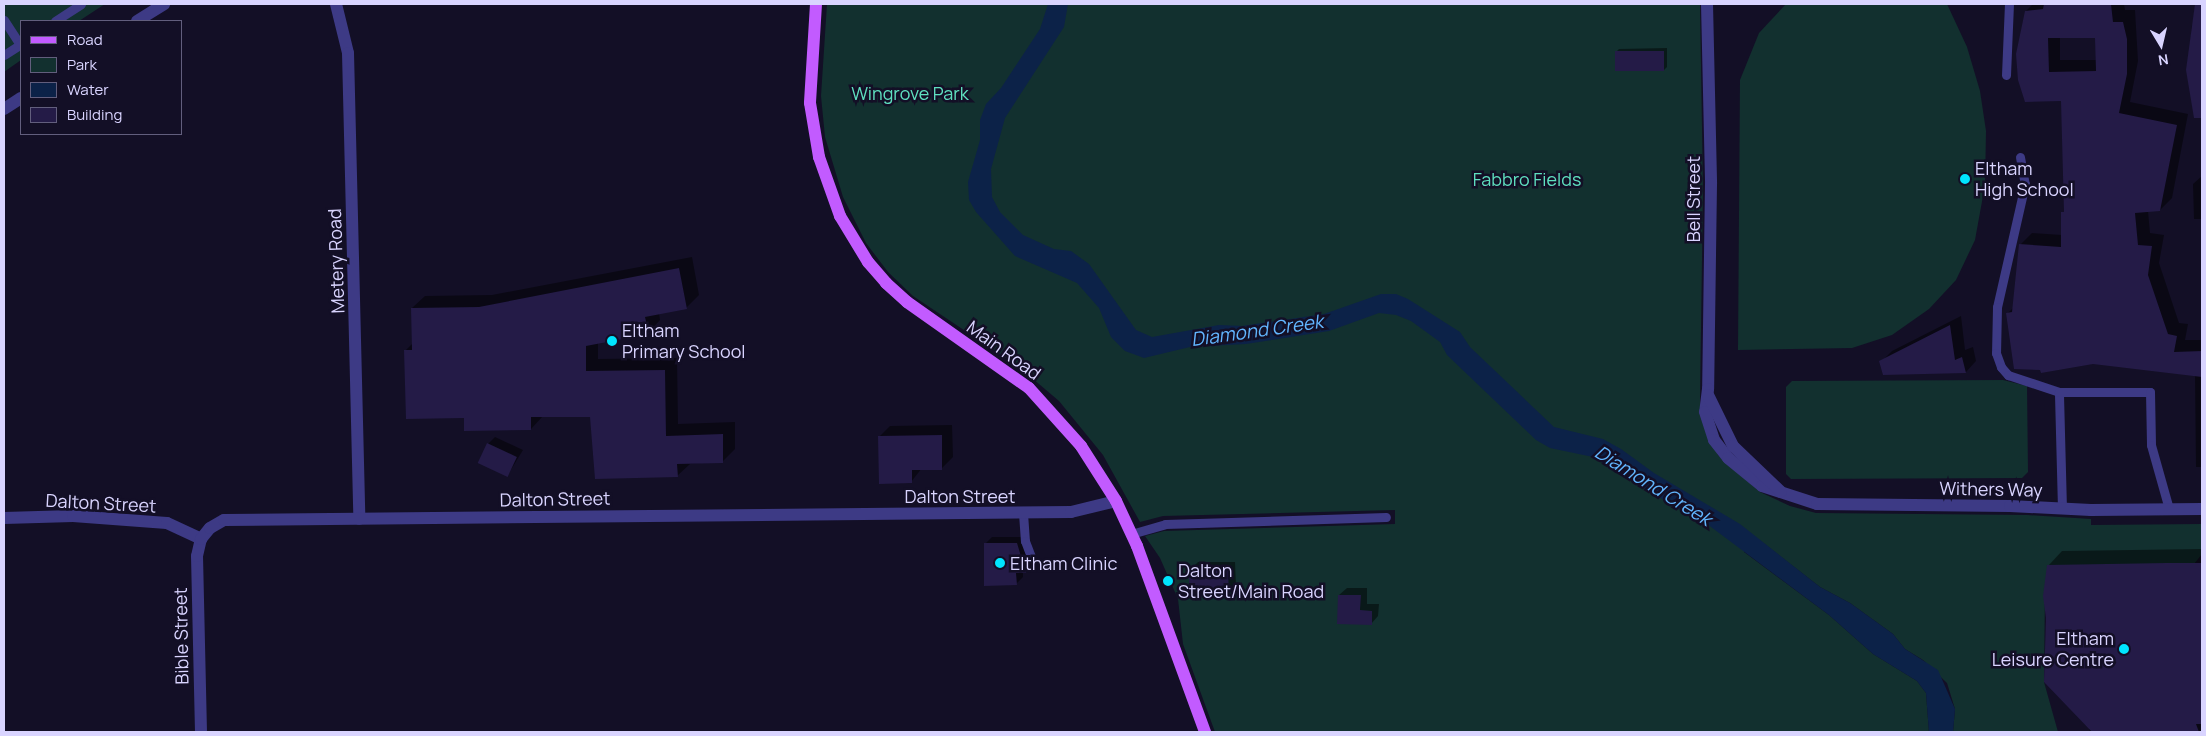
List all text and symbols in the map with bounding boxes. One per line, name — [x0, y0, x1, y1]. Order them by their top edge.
legend — [20, 20, 182, 135]
north arrow — [2136, 20, 2186, 70]
text: Road — [67, 29, 103, 50]
text: N — [2157, 50, 2170, 70]
text: Park — [67, 54, 97, 75]
text: Water — [67, 79, 109, 100]
park label: Wingrove Park — [851, 82, 969, 104]
text: Building — [67, 104, 122, 125]
street label: Bell Street — [1682, 156, 1704, 242]
place label: Eltham High School — [1975, 158, 2074, 200]
park label: Fabbro Fields — [1473, 168, 1581, 190]
marker: Eltham High School — [1959, 173, 1971, 185]
street label: Metery Road — [323, 208, 349, 314]
water label: Diamond Creek — [1189, 310, 1325, 352]
street label: Main Road — [963, 316, 1045, 384]
place label: Eltham Primary School — [622, 320, 746, 362]
marker: Eltham Primary School — [606, 335, 618, 347]
water label: Diamond Creek — [1590, 441, 1716, 531]
street label: Withers Way — [1939, 477, 2043, 501]
street label: Dalton Street — [905, 485, 1015, 507]
street label: Dalton Street — [499, 487, 611, 511]
street label: Dalton Street — [45, 489, 157, 517]
place label: Eltham Clinic — [1010, 552, 1117, 574]
marker: Eltham Clinic — [994, 557, 1006, 569]
place label: Dalton Street/Main Road — [1178, 560, 1324, 602]
marker: Dalton Street/Main Road — [1162, 575, 1174, 587]
street label: Bible Street — [169, 587, 193, 685]
place label: Eltham Leisure Centre — [1992, 628, 2114, 670]
marker: Eltham Leisure Centre — [2118, 643, 2130, 655]

